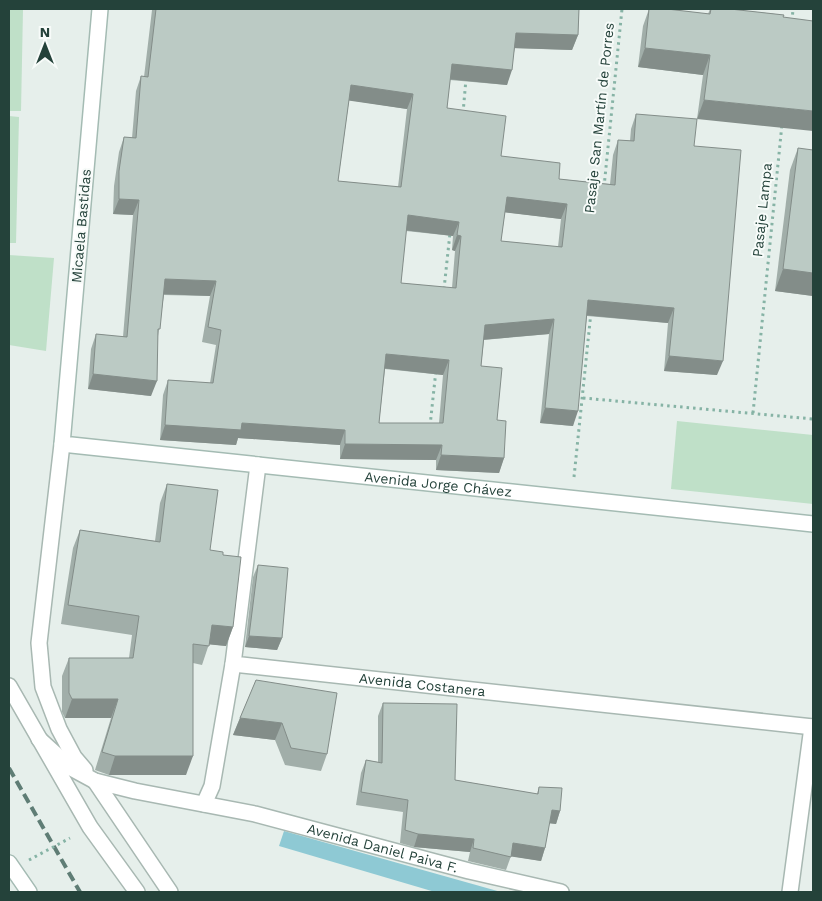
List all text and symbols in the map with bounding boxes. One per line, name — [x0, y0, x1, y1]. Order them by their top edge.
north arrow — [20, 20, 70, 70]
street label: Pasaje San Martín de Porres — [581, 22, 617, 214]
text: N — [40, 24, 50, 40]
street label: Pasaje Lampa — [749, 162, 775, 258]
street label: Micaela Bastidas — [68, 168, 94, 284]
street label: Avenida Jorge Chávez — [364, 468, 513, 500]
street label: Avenida Costanera — [358, 670, 486, 699]
street label: Avenida Daniel Paiva F. — [306, 820, 460, 876]

